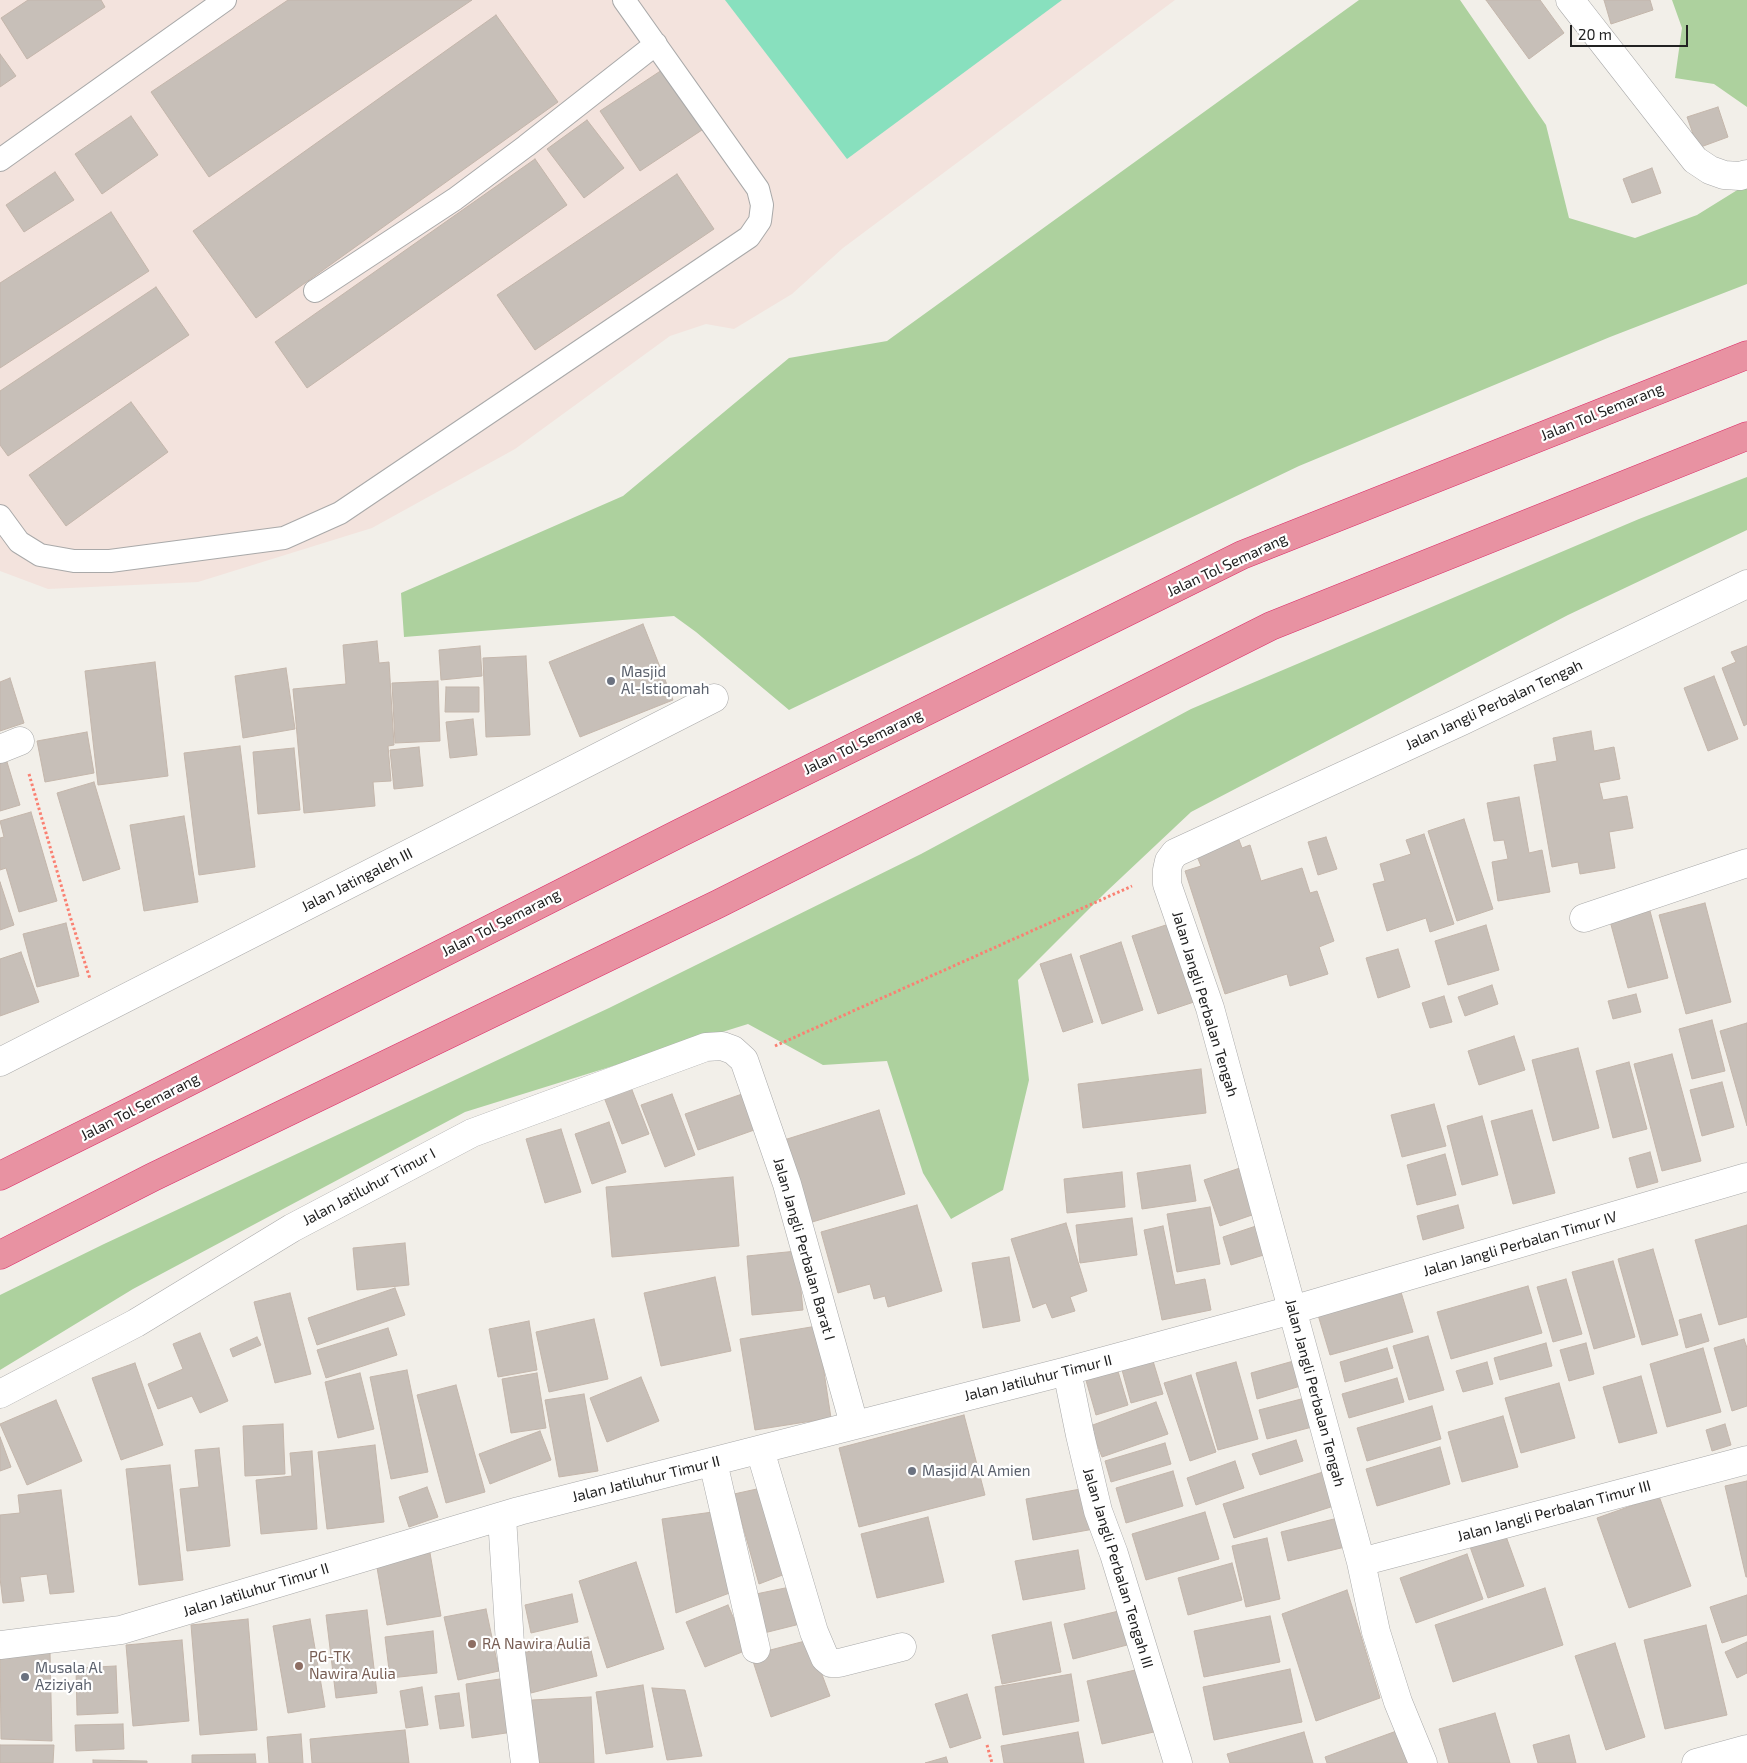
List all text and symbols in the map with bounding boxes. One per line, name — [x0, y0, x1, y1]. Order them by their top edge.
scale bar — [1572, 15, 1690, 47]
text: 20 m — [1578, 25, 1612, 43]
street label: Jalan Tol Semarang — [1538, 379, 1666, 445]
street label: Jalan Tol Semarang — [1164, 529, 1290, 601]
street label: Jalan Jangli Perbalan Tengah — [1403, 656, 1585, 754]
place label: Masjid Al-Istiqomah — [621, 663, 709, 698]
marker: Masjid Al-Istiqomah — [605, 675, 617, 687]
street label: Jalan Tol Semarang — [800, 705, 926, 779]
street label: Jalan Jatingaleh III — [298, 844, 416, 916]
street label: Jalan Tol Semarang — [439, 885, 563, 961]
street label: Jalan Jangli Perbalan Tengah — [1168, 909, 1242, 1099]
street label: Jalan Tol Semarang — [78, 1069, 202, 1145]
street label: Jalan Jatiluhur Timur I — [299, 1144, 439, 1230]
street label: Jalan Jangli Perbalan Barat I — [769, 1156, 839, 1342]
street label: Jalan Jangli Perbalan Timur IV — [1421, 1208, 1619, 1280]
street label: Jalan Jangli Perbalan Tengah — [1281, 1297, 1349, 1489]
street label: Jalan Jatiluhur Timur II — [962, 1351, 1114, 1405]
street label: Jalan Jatiluhur Timur II — [570, 1452, 722, 1506]
place label: Masjid Al Amien — [922, 1462, 1031, 1480]
marker: Masjid Al Amien — [906, 1465, 918, 1477]
street label: Jalan Jangli Perbalan Tengah III — [1079, 1466, 1157, 1670]
street label: Jalan Jangli Perbalan Timur III — [1455, 1476, 1653, 1546]
street label: Jalan Jatiluhur Timur II — [181, 1559, 331, 1621]
place label: RA Nawira Aulia — [482, 1635, 591, 1653]
marker: RA Nawira Aulia — [466, 1638, 478, 1650]
place label: PG-TK Nawira Aulia — [309, 1648, 396, 1683]
place label: Musala Al Aziziyah — [35, 1659, 102, 1694]
marker: PG-TK Nawira Aulia — [293, 1660, 305, 1672]
marker: Musala Al Aziziyah — [19, 1671, 31, 1683]

